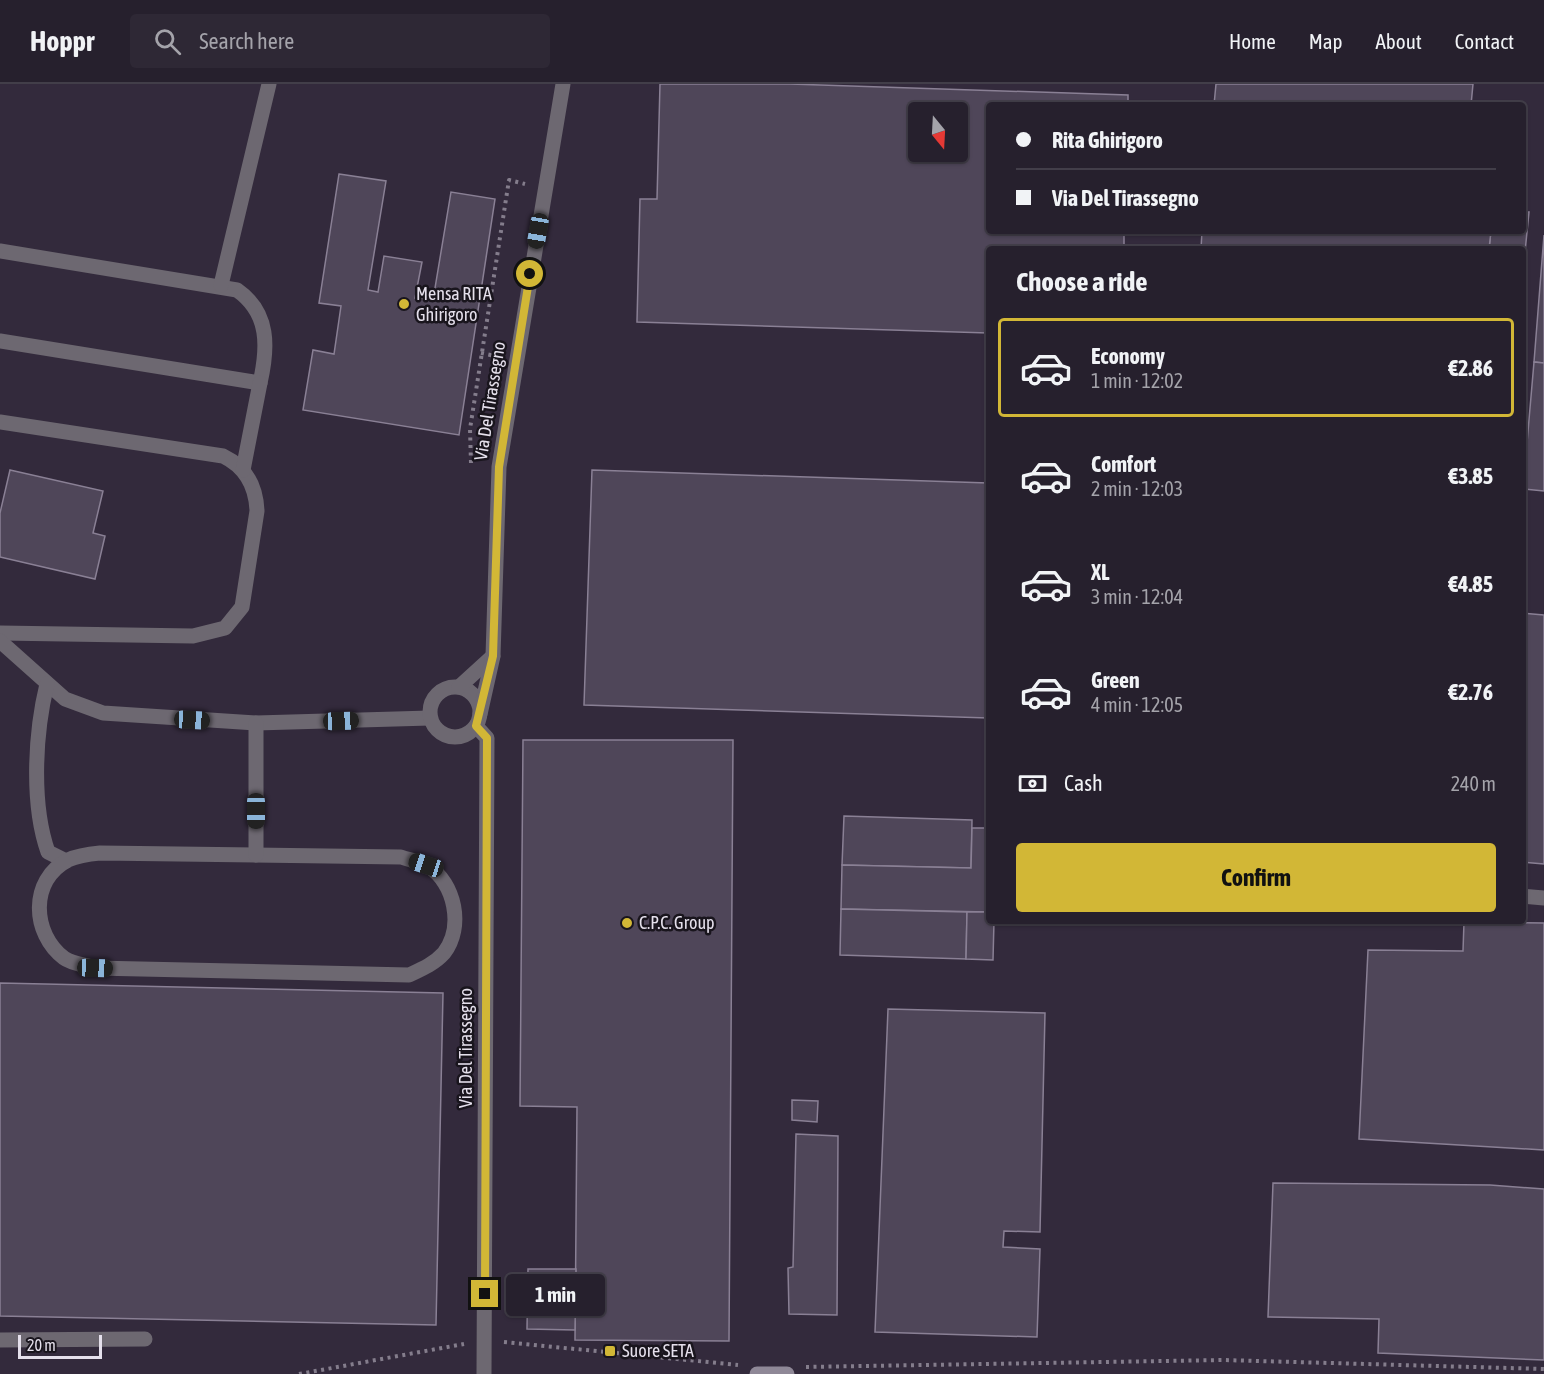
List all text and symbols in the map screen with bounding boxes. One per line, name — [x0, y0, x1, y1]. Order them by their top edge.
search box — [130, 14, 550, 68]
text: Hoppr — [30, 25, 94, 57]
icon: search — [151, 25, 184, 58]
text: Search here — [199, 28, 294, 54]
text: Home — [1229, 29, 1276, 53]
text: Map — [1309, 29, 1343, 53]
text: About — [1376, 29, 1422, 53]
text: Contact — [1455, 29, 1514, 53]
north arrow — [908, 102, 968, 162]
map controls — [908, 102, 968, 162]
text: Rita Ghirigoro — [1052, 127, 1163, 153]
text: Via Del Tirassegno — [1052, 185, 1199, 211]
car — [526, 212, 550, 250]
route start — [516, 260, 543, 287]
text: Choose a ride — [1016, 266, 1148, 297]
place label: Mensa RITA Ghirigoro — [416, 283, 492, 325]
marker: Mensa RITA Ghirigoro — [397, 297, 411, 311]
street label: Via Del Tirassegno — [470, 340, 509, 462]
icon: car — [1019, 341, 1073, 395]
text: Economy — [1091, 343, 1165, 369]
text: €2.86 — [1448, 355, 1493, 381]
text: 1 min · 12:02 — [1091, 369, 1183, 392]
icon: car — [1019, 449, 1073, 503]
text: Comfort — [1091, 451, 1156, 477]
text: €3.85 — [1448, 463, 1493, 489]
text: 2 min · 12:03 — [1091, 477, 1183, 500]
icon: car — [1019, 557, 1073, 611]
text: XL — [1091, 559, 1109, 585]
text: €4.85 — [1448, 571, 1493, 597]
text: 3 min · 12:04 — [1091, 585, 1183, 608]
icon: car — [1019, 665, 1073, 719]
text: Green — [1091, 667, 1140, 693]
text: €2.76 — [1448, 679, 1493, 705]
text: 4 min · 12:05 — [1091, 693, 1183, 716]
car — [174, 710, 210, 730]
car — [323, 711, 359, 731]
icon: cash — [1016, 767, 1049, 800]
text: Cash — [1064, 770, 1103, 796]
text: 240 m — [1451, 772, 1496, 795]
car — [247, 793, 265, 829]
button: Confirm — [1016, 843, 1496, 912]
car — [406, 851, 446, 879]
place label: C.P.C. Group — [639, 912, 715, 933]
marker: C.P.C. Group — [620, 916, 634, 930]
car — [77, 958, 113, 978]
street label: Via Del Tirassegno — [455, 988, 476, 1108]
callout: 1 min — [506, 1273, 605, 1315]
route end — [471, 1280, 498, 1307]
text: 1 min — [535, 1283, 576, 1306]
scale bar — [18, 1332, 102, 1360]
text: 20 m — [27, 1336, 56, 1354]
place label: Suore SETA — [622, 1340, 694, 1361]
marker: Suore SETA — [603, 1344, 617, 1358]

